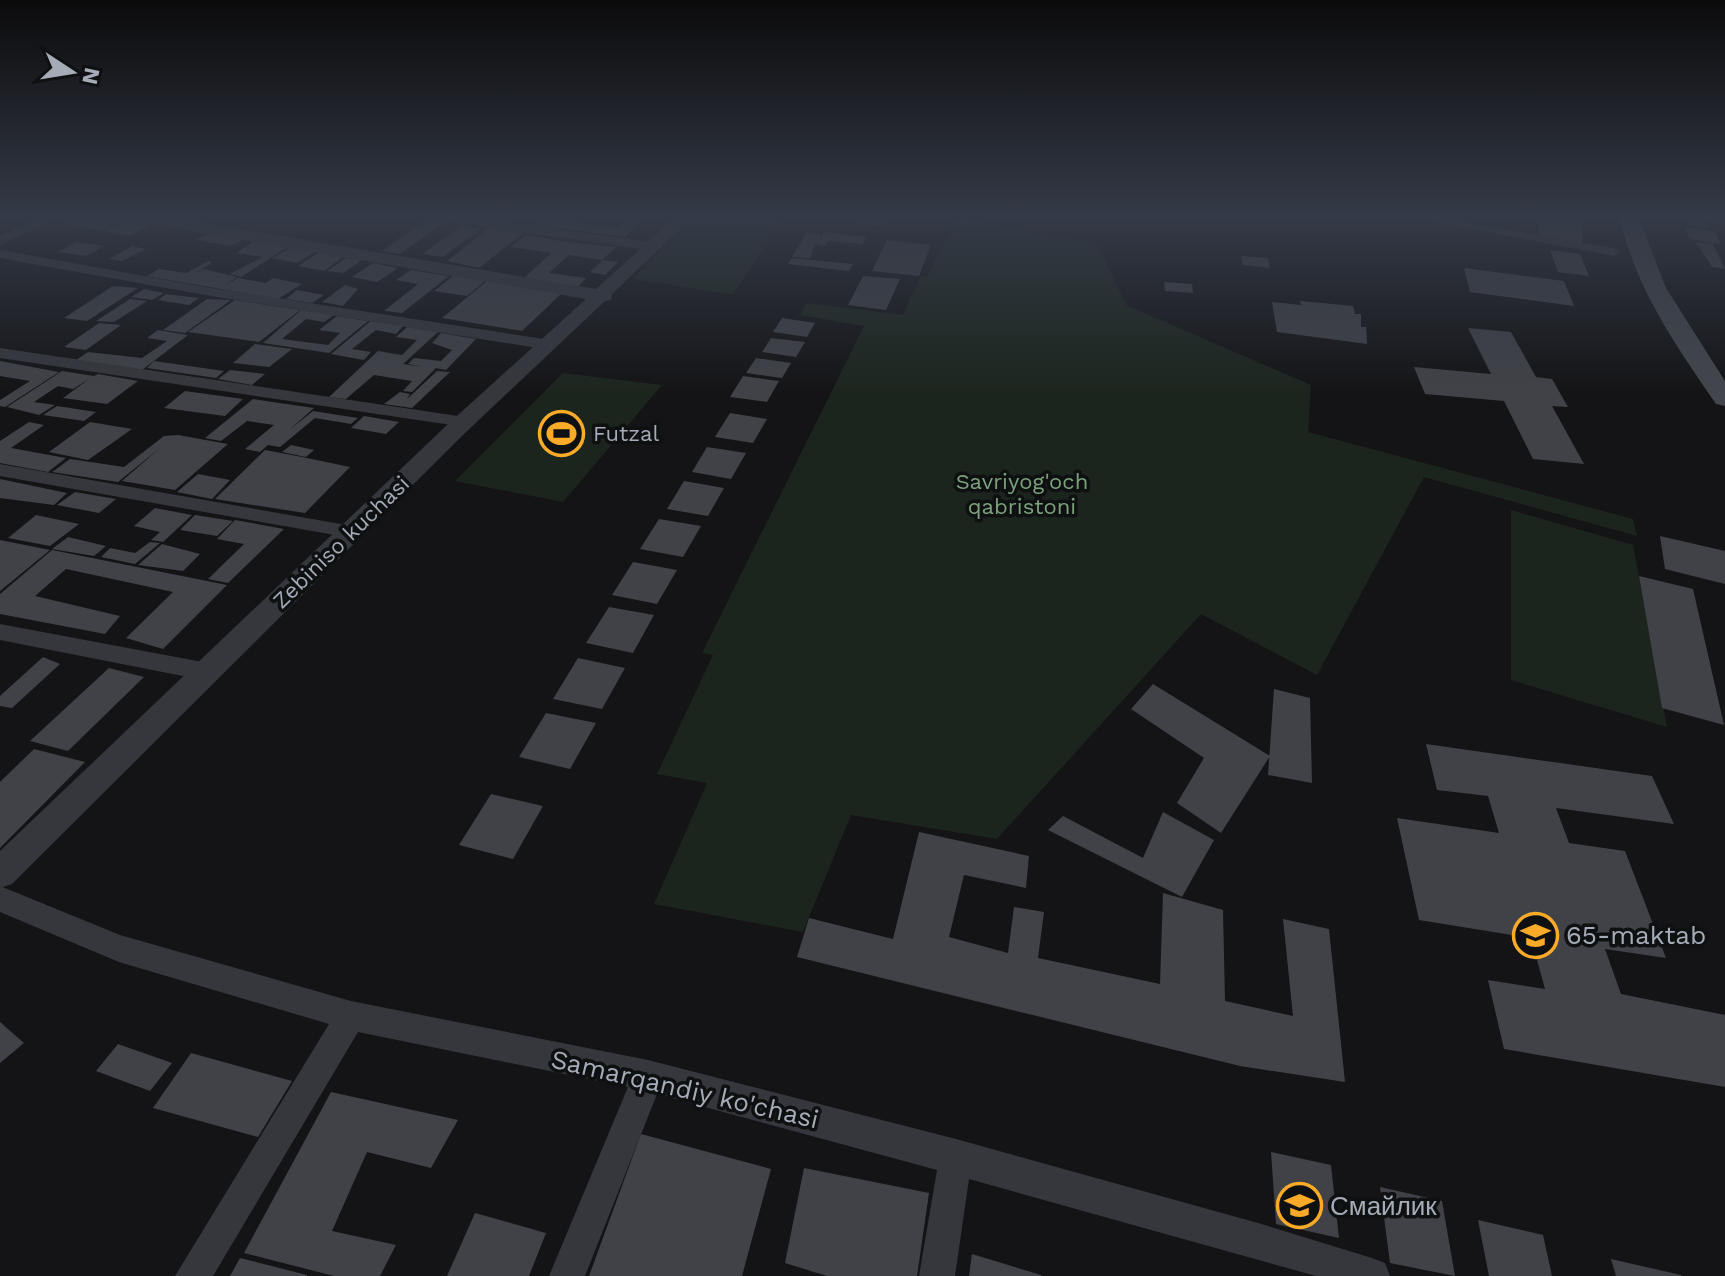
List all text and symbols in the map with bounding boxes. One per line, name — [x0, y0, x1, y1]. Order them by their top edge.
north arrow — [32, 32, 112, 112]
text: N — [77, 65, 105, 87]
sports icon: Futzal — [538, 409, 586, 457]
place label: Futzal — [593, 421, 659, 446]
park label: Savriyog'och qabristoni — [956, 469, 1088, 519]
street label: Zebiniso kuchasi — [268, 471, 414, 613]
school or university icon: 65-maktab — [1511, 911, 1559, 959]
place label: 65-maktab — [1566, 920, 1706, 950]
street label: Samarqandiy ko'chasi — [548, 1044, 822, 1134]
school or university icon: Смайлик — [1275, 1182, 1323, 1230]
place label: Смайлик — [1330, 1191, 1437, 1221]

